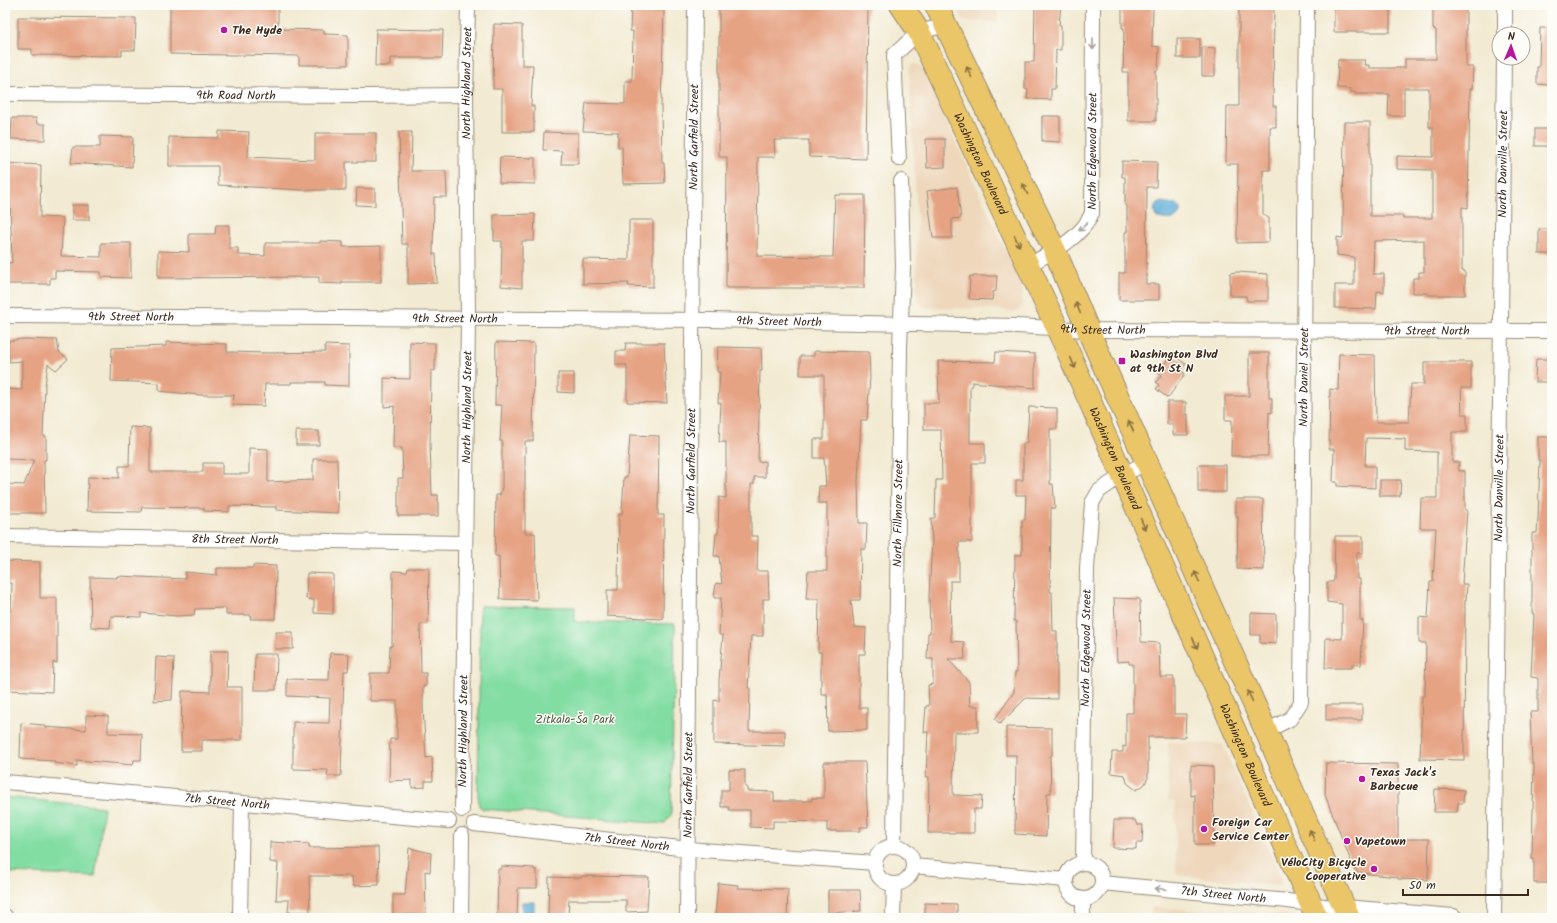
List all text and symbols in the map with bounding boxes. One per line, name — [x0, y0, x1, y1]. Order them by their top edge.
place label: The Hyde — [232, 21, 282, 40]
marker: The Hyde — [219, 25, 229, 35]
street label: North Highland Street — [457, 26, 478, 140]
north arrow — [1491, 26, 1531, 66]
text: N — [1508, 28, 1515, 46]
one-way arrow — [1089, 37, 1097, 50]
one-way arrow — [965, 66, 972, 78]
street label: North Garfield Street — [684, 83, 704, 190]
street label: 9th Road North — [196, 86, 276, 106]
street label: North Edgewood Street — [1083, 92, 1103, 210]
street label: Washington Boulevard — [948, 110, 1013, 219]
street label: North Danville Street — [1493, 110, 1513, 218]
one-way arrow — [1021, 183, 1028, 195]
one-way arrow — [1078, 222, 1088, 232]
one-way arrow — [1014, 234, 1021, 246]
one-way arrow — [1074, 302, 1081, 314]
street label: 9th Street North — [88, 307, 174, 327]
street label: 9th Street North — [412, 309, 498, 329]
street label: 9th Street North — [736, 311, 822, 332]
street label: 9th Street North — [1059, 319, 1146, 340]
street label: 9th Street North — [1384, 322, 1470, 341]
street label: North Daniel Street — [1294, 327, 1314, 427]
place label: Washington Blvd at 9th St N — [1130, 345, 1218, 378]
street label: North Highland Street — [457, 350, 478, 464]
marker: Washington Blvd at 9th St N — [1117, 356, 1127, 366]
one-way arrow — [1070, 357, 1077, 369]
street label: Washington Boulevard — [1084, 404, 1146, 514]
street label: North Garfield Street — [682, 407, 701, 514]
one-way arrow — [1127, 421, 1134, 433]
street label: North Danville Street — [1489, 434, 1510, 542]
street label: North Fillmore Street — [888, 458, 909, 567]
one-way arrow — [1140, 518, 1147, 530]
street label: 8th Street North — [191, 530, 279, 550]
one-way arrow — [1193, 571, 1201, 583]
street label: North Edgewood Street — [1076, 589, 1097, 707]
one-way arrow — [1192, 636, 1200, 648]
street label: North Highland Street — [453, 674, 474, 788]
one-way arrow — [1246, 690, 1253, 702]
street label: Washington Boulevard — [1214, 701, 1276, 811]
park label: Zitkala-Ša Park — [536, 710, 615, 729]
street label: North Garfield Street — [679, 731, 699, 838]
place label: Texas Jack's Barbecue — [1370, 763, 1437, 796]
marker: Texas Jack's Barbecue — [1357, 774, 1367, 784]
street label: 7th Street North — [184, 789, 270, 815]
place label: Foreign Car Service Center — [1212, 813, 1290, 846]
marker: Foreign Car Service Center — [1199, 824, 1209, 834]
street label: 7th Street North — [583, 828, 670, 857]
one-way arrow — [1308, 829, 1315, 841]
place label: Vapetown — [1355, 832, 1406, 851]
marker: Vapetown — [1342, 836, 1352, 846]
place label: VéloCity Bicycle Cooperative — [1281, 853, 1366, 886]
marker: VéloCity Bicycle Cooperative — [1369, 864, 1379, 874]
scale bar — [1403, 871, 1528, 897]
text: 50 m — [1409, 876, 1436, 895]
street label: 7th Street North — [1180, 882, 1267, 909]
one-way arrow — [1155, 885, 1168, 892]

